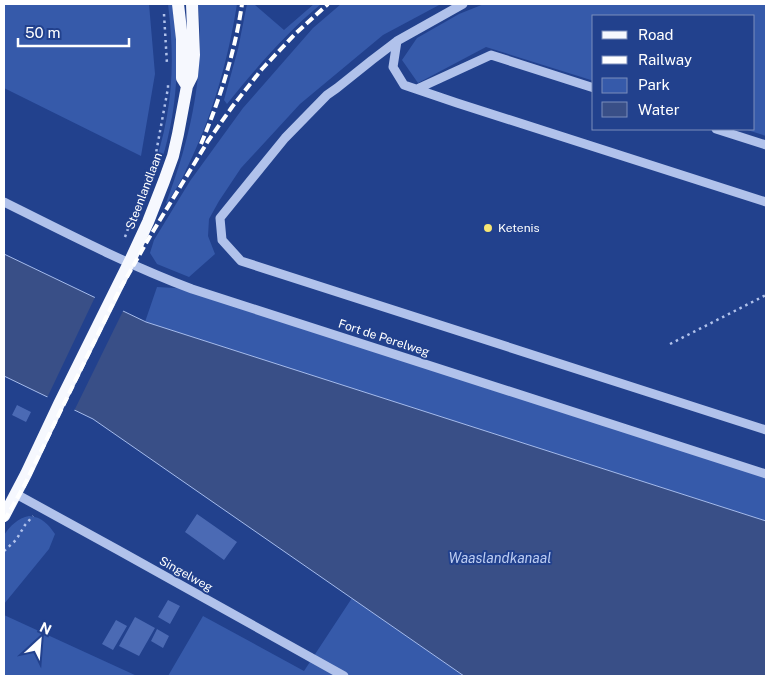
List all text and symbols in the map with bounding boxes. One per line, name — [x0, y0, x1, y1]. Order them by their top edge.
scale bar — [18, 15, 129, 47]
legend — [592, 15, 755, 130]
text: 50 m — [25, 24, 60, 41]
text: Road — [638, 26, 674, 43]
text: Railway — [638, 51, 692, 68]
text: Park — [638, 76, 670, 93]
text: Water — [638, 101, 680, 118]
street label: Steenlandlaan — [123, 151, 165, 231]
place label: Ketenis — [498, 221, 540, 235]
marker: Ketenis — [482, 222, 494, 234]
street label: Fort de Perelweg — [337, 317, 431, 359]
water label: Waaslandkanaal — [449, 550, 551, 566]
street label: Singelweg — [157, 554, 215, 594]
north arrow — [15, 615, 65, 665]
text: N — [37, 619, 54, 638]

